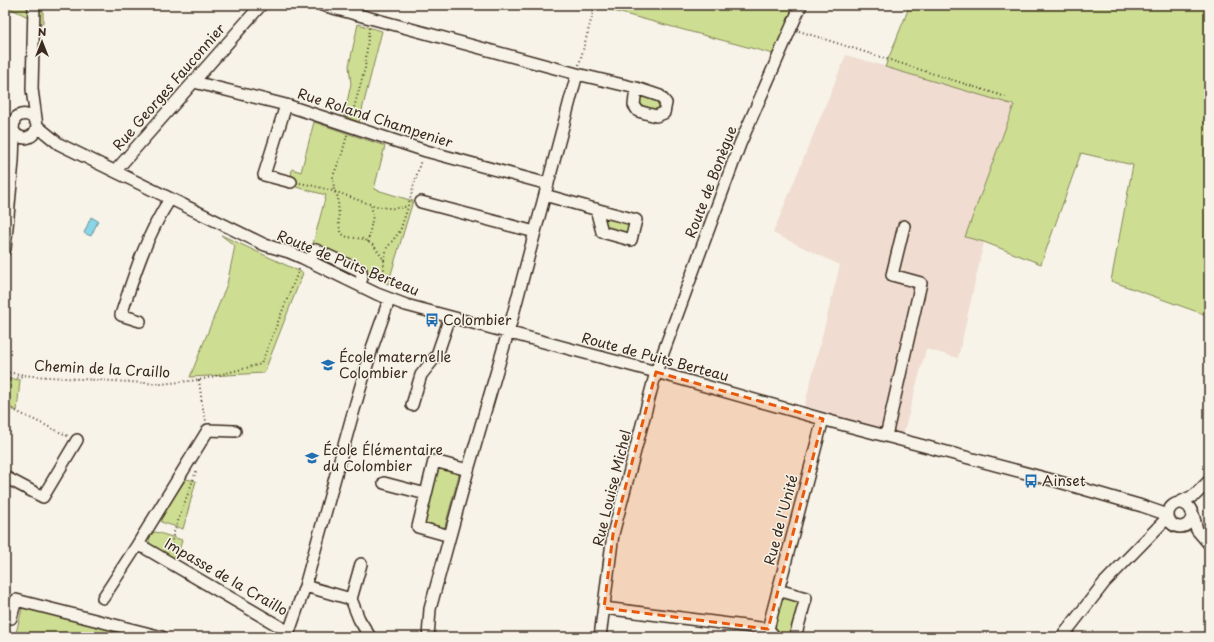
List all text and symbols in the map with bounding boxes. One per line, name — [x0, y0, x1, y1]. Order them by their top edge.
street label: Rue Georges Fauconnier — [108, 18, 230, 155]
north arrow — [22, 22, 62, 62]
text: N — [38, 23, 47, 40]
street label: Rue Roland Champenier — [295, 83, 456, 153]
street label: Route de Bonègue — [679, 122, 742, 241]
street label: Route de Puits Berteau — [274, 224, 423, 301]
place label: Colombier — [443, 309, 512, 330]
bus stop icon: Colombier — [424, 312, 440, 328]
street label: Route de Puits Berteau — [579, 327, 731, 386]
place label: École maternelle Colombier — [339, 346, 452, 383]
street label: Chemin de la Craillo — [33, 354, 171, 383]
school or university icon: École maternelle Colombier — [320, 357, 336, 373]
street label: Rue Louise Michel — [587, 428, 636, 548]
place label: École Élémentaire du Colombier — [323, 439, 443, 476]
school or university icon: École Élémentaire du Colombier — [304, 450, 320, 466]
place label: Ainset — [1042, 470, 1086, 491]
street label: Rue de l'Unité — [758, 472, 803, 567]
bus stop icon: Ainset — [1023, 473, 1039, 489]
street label: Impasse de la Craillo — [161, 533, 292, 621]

